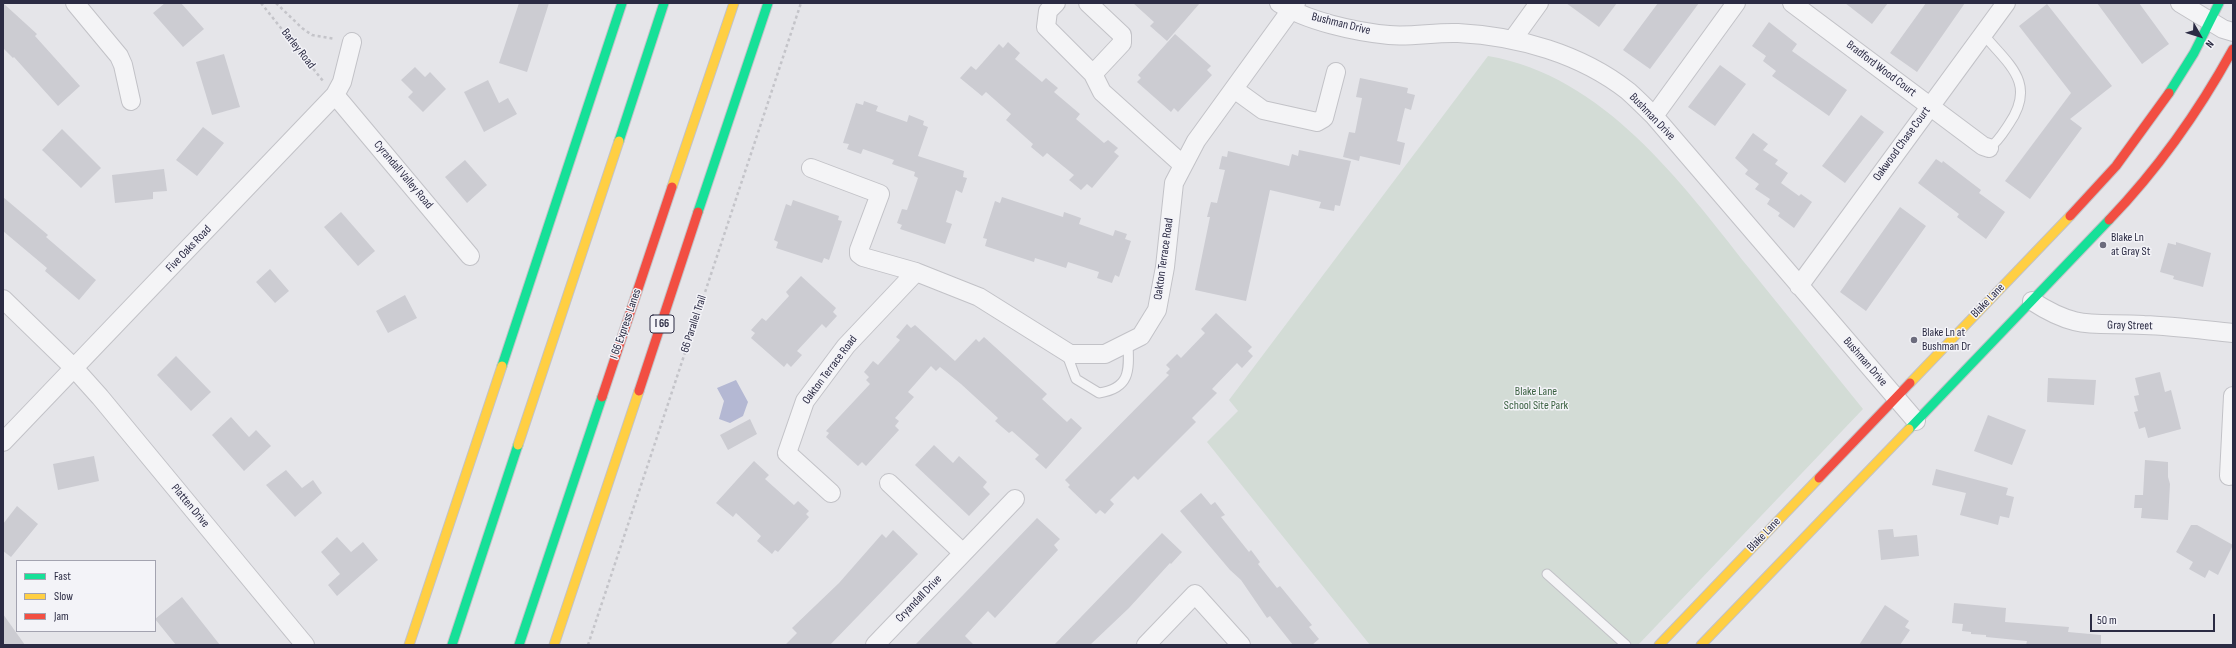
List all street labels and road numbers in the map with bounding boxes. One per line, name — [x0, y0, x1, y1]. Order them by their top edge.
street label: Bushman Drive — [1310, 10, 1372, 38]
street label: Barley Road — [278, 26, 318, 72]
street label: Bradford Wood Court — [1843, 38, 1919, 100]
street label: Bushman Drive — [1626, 90, 1678, 144]
street label: Oakwood Chase Court — [1870, 104, 1934, 184]
street label: Cyrandall Valley Road — [370, 138, 436, 212]
street label: Oakton Terrace Road — [1151, 217, 1177, 301]
street label: Five Oaks Road — [163, 223, 215, 275]
street label: Blake Lane — [1968, 281, 2008, 321]
street label: I 66 Express Lanes — [607, 287, 645, 361]
street label: 66 Parallel Trail — [678, 293, 710, 355]
road number: I 66 — [650, 315, 674, 333]
street label: Gray Street — [2107, 318, 2153, 334]
street label: Oakton Terrace Road — [799, 333, 861, 407]
street label: Bushman Drive — [1840, 335, 1890, 389]
street label: Platten Drive — [168, 481, 212, 531]
street label: Blake Lane — [1744, 515, 1784, 555]
street label: Cryandall Drive — [893, 572, 945, 626]

